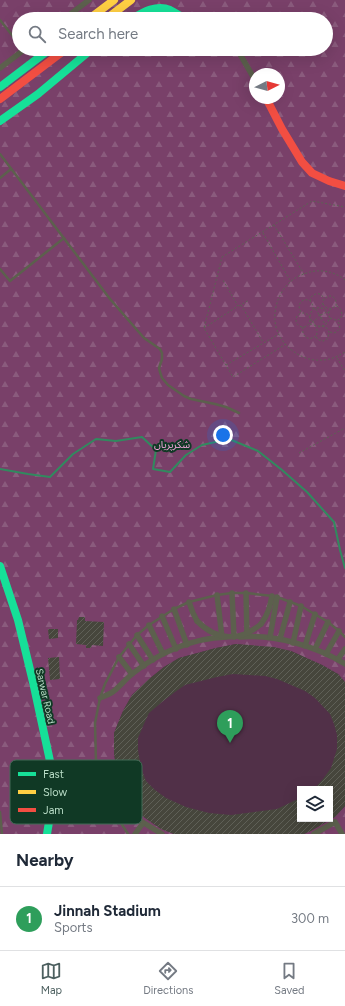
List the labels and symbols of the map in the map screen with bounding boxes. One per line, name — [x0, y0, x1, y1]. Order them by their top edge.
north arrow — [249, 68, 285, 104]
your location — [213, 425, 233, 445]
park label: شکرپریاں — [154, 438, 190, 451]
street label: Sarwar Road — [33, 667, 58, 725]
pin: 1 — [217, 710, 243, 743]
legend — [10, 760, 142, 824]
text: Fast — [43, 768, 64, 781]
text: Slow — [43, 786, 67, 799]
text: Jam — [43, 804, 64, 817]

